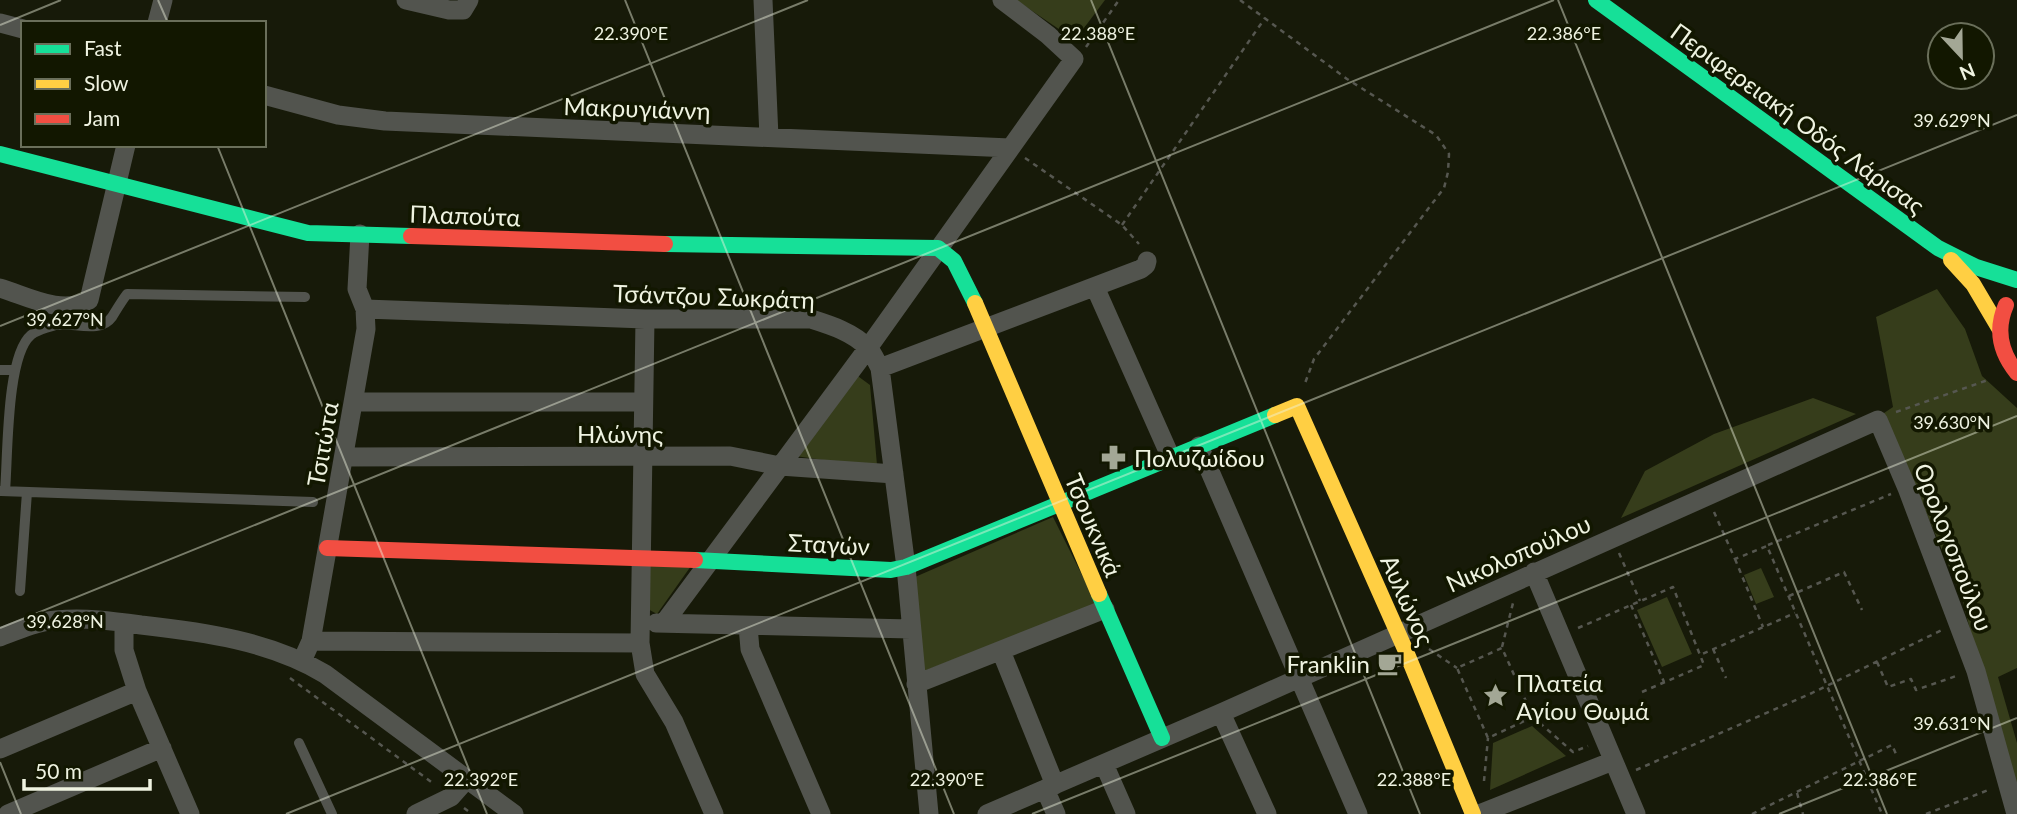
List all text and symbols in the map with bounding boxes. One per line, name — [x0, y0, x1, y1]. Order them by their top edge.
street label: Περιφερειακή Οδός Λάρισας — [1666, 16, 1930, 220]
legend — [21, 21, 266, 147]
north arrow — [1926, 21, 1996, 91]
text: 22.390°E — [594, 22, 668, 44]
text: 22.388°E — [1061, 22, 1135, 44]
text: 22.386°E — [1527, 22, 1601, 44]
text: Fast — [84, 35, 122, 60]
text: N — [1956, 59, 1979, 86]
text: Slow — [84, 70, 129, 95]
street label: Μακρυγιάννη — [563, 91, 711, 125]
text: Jam — [84, 105, 120, 130]
text: 39.629°N — [1913, 109, 1991, 131]
street label: Πλαπούτα — [409, 199, 522, 231]
street label: Τσάντζου Σωκράτη — [613, 278, 815, 314]
text: 39.627°N — [26, 308, 104, 330]
street label: Τσιτώτα — [300, 399, 344, 489]
text: 39.630°N — [1913, 411, 1991, 433]
street label: Ηλώνης — [577, 419, 663, 448]
pharmacy icon: Πολυζωίδου — [1100, 443, 1128, 471]
place label: Πολυζωίδου — [1134, 443, 1265, 472]
street label: Ορολογοπούλου — [1909, 459, 1999, 635]
street label: Τσουκνικά — [1059, 469, 1129, 582]
street label: Νικολοπούλου — [1441, 508, 1595, 598]
street label: Σταγών — [787, 527, 871, 561]
street label: Αυλώνος — [1375, 550, 1441, 650]
text: 39.628°N — [26, 610, 104, 632]
place label: Franklin — [1287, 649, 1370, 678]
cafe icon: Franklin — [1376, 649, 1404, 677]
place label: Πλατεία Αγίου Θωμά — [1516, 668, 1650, 725]
place icon: Πλατεία Αγίου Θωμά — [1482, 682, 1510, 710]
text: 39.631°N — [1913, 712, 1991, 734]
scale bar — [24, 748, 150, 792]
text: 50 m — [35, 758, 82, 783]
text: 22.392°E — [444, 768, 518, 790]
text: 22.390°E — [910, 768, 984, 790]
text: 22.388°E — [1377, 768, 1451, 790]
text: 22.386°E — [1843, 768, 1917, 790]

